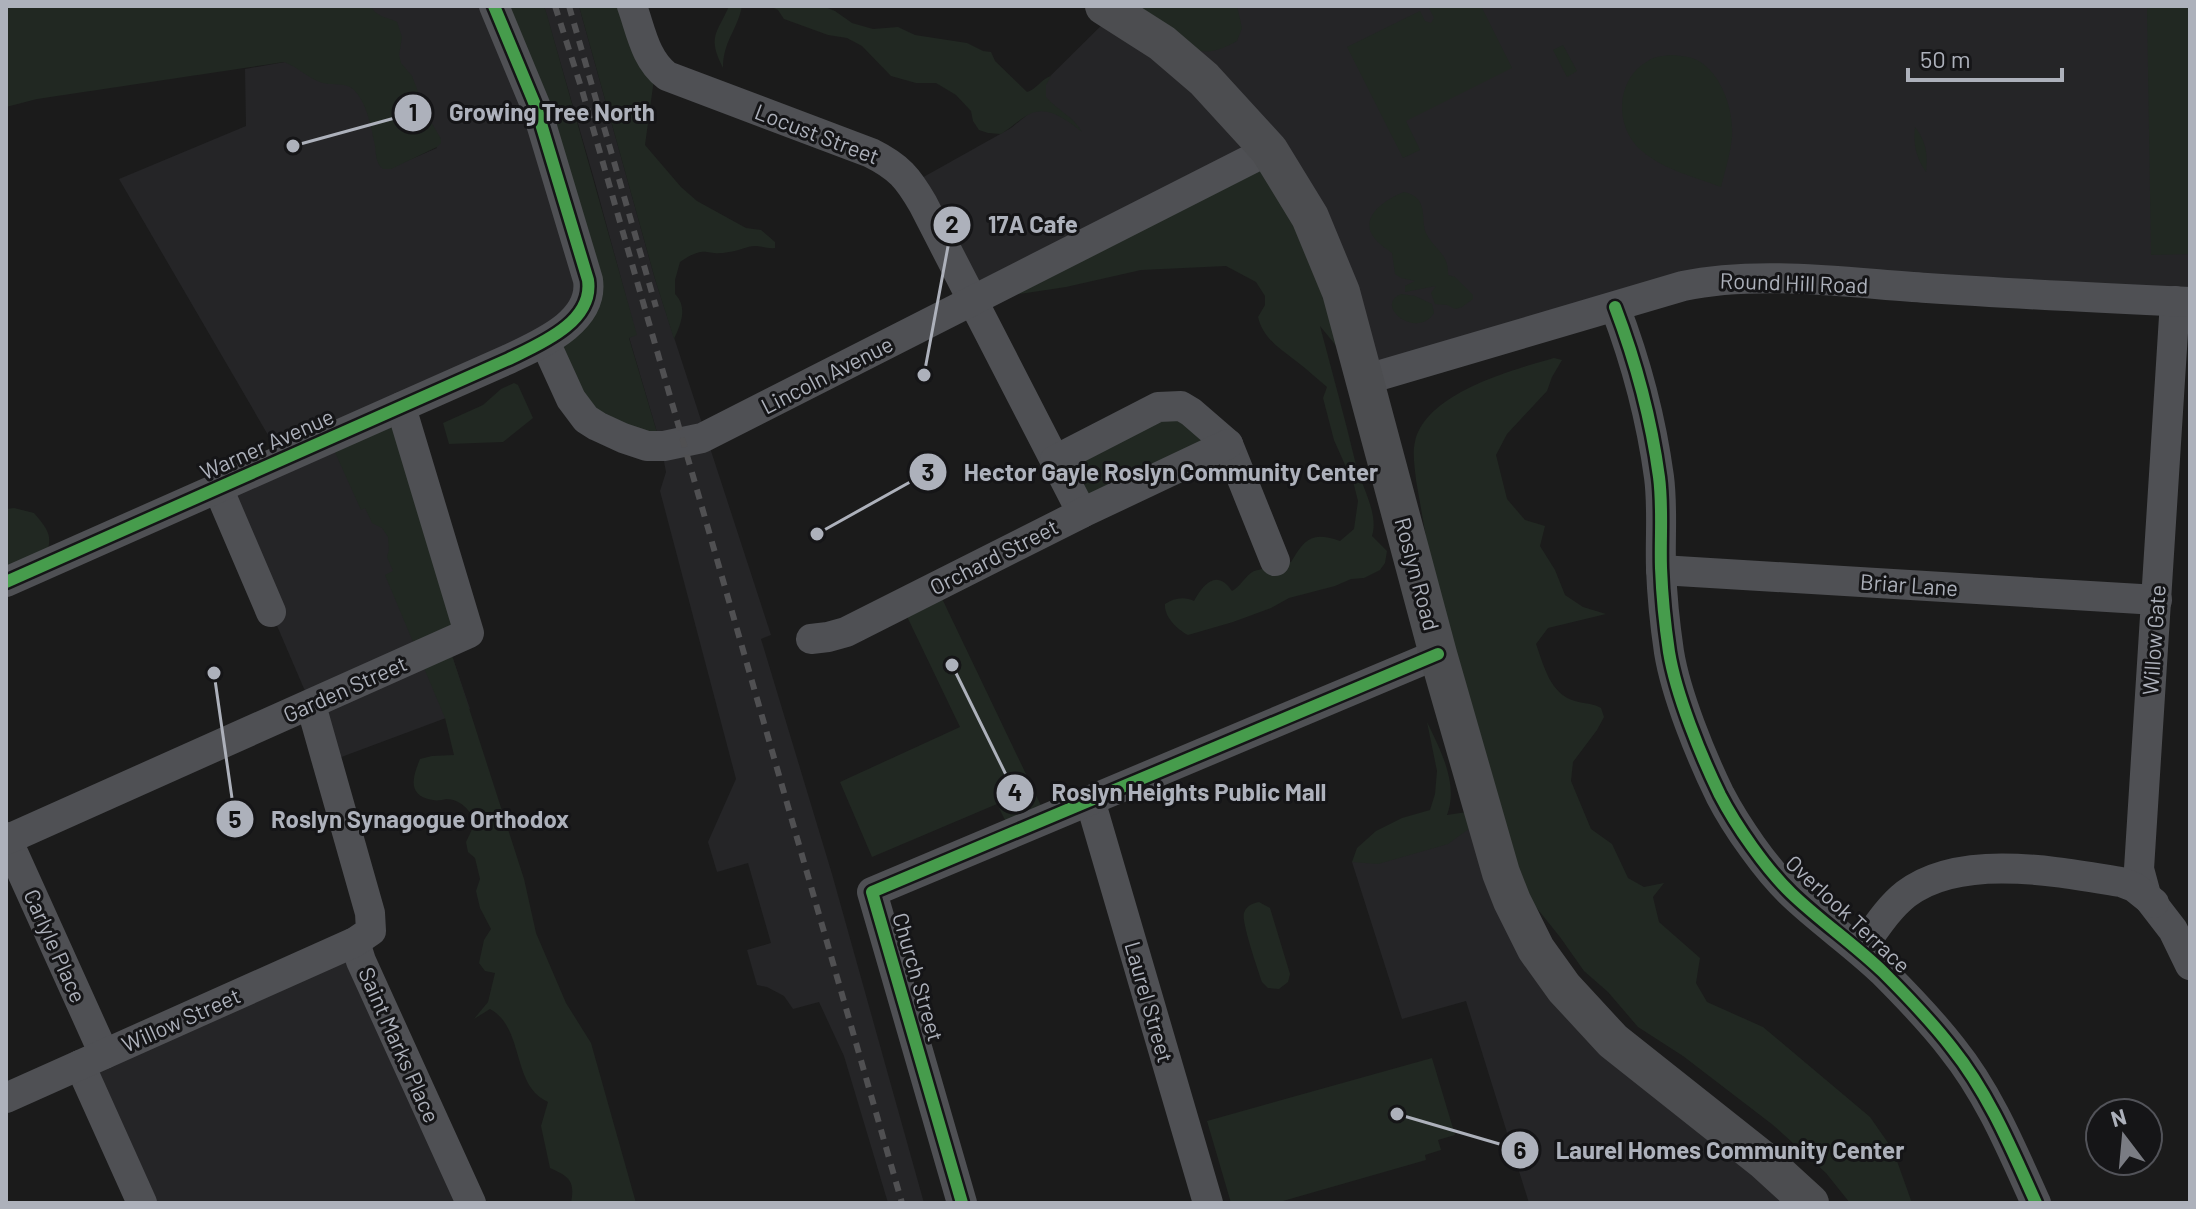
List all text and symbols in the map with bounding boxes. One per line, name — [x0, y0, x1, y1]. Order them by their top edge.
scale bar — [1908, 32, 2062, 82]
text: 50 m — [1920, 44, 1971, 73]
callout: Growing Tree North — [393, 89, 670, 137]
text: 1 — [409, 97, 417, 126]
text: Growing Tree North — [449, 97, 655, 126]
street label: Locust Street — [752, 98, 883, 169]
callout: 17A Cafe — [932, 201, 1094, 249]
text: 2 — [945, 209, 959, 238]
text: 17A Cafe — [988, 209, 1078, 238]
street label: Round Hill Road — [1719, 266, 1869, 298]
street label: Lincoln Avenue — [756, 330, 897, 418]
street label: Warner Avenue — [196, 402, 337, 484]
callout: Hector Gayle Roslyn Community Center — [908, 448, 1394, 496]
text: 3 — [922, 457, 934, 486]
text: Hector Gayle Roslyn Community Center — [964, 457, 1378, 486]
street label: Orchard Street — [925, 513, 1062, 600]
street label: Roslyn Road — [1390, 514, 1446, 633]
street label: Briar Lane — [1859, 568, 1959, 600]
street label: Willow Gate — [2136, 584, 2170, 696]
street label: Garden Street — [279, 649, 410, 727]
callout: Roslyn Heights Public Mall — [995, 769, 1342, 817]
text: 4 — [1008, 777, 1022, 806]
text: Roslyn Heights Public Mall — [1052, 777, 1326, 806]
callout: Roslyn Synagogue Orthodox — [215, 795, 585, 843]
text: 5 — [229, 804, 242, 833]
text: Roslyn Synagogue Orthodox — [271, 804, 569, 833]
street label: Overlook Terrace — [1781, 849, 1916, 978]
street label: Carlyle Place — [19, 885, 92, 1006]
street label: Church Street — [888, 909, 950, 1044]
street label: Laurel Street — [1120, 938, 1180, 1065]
street label: Saint Marks Place — [354, 963, 446, 1126]
street label: Willow Street — [117, 981, 244, 1057]
north arrow — [2084, 1097, 2164, 1177]
text: N — [2108, 1102, 2129, 1131]
callout: Laurel Homes Community Center — [1500, 1126, 1921, 1174]
text: 6 — [1514, 1135, 1527, 1164]
text: Laurel Homes Community Center — [1556, 1135, 1904, 1164]

